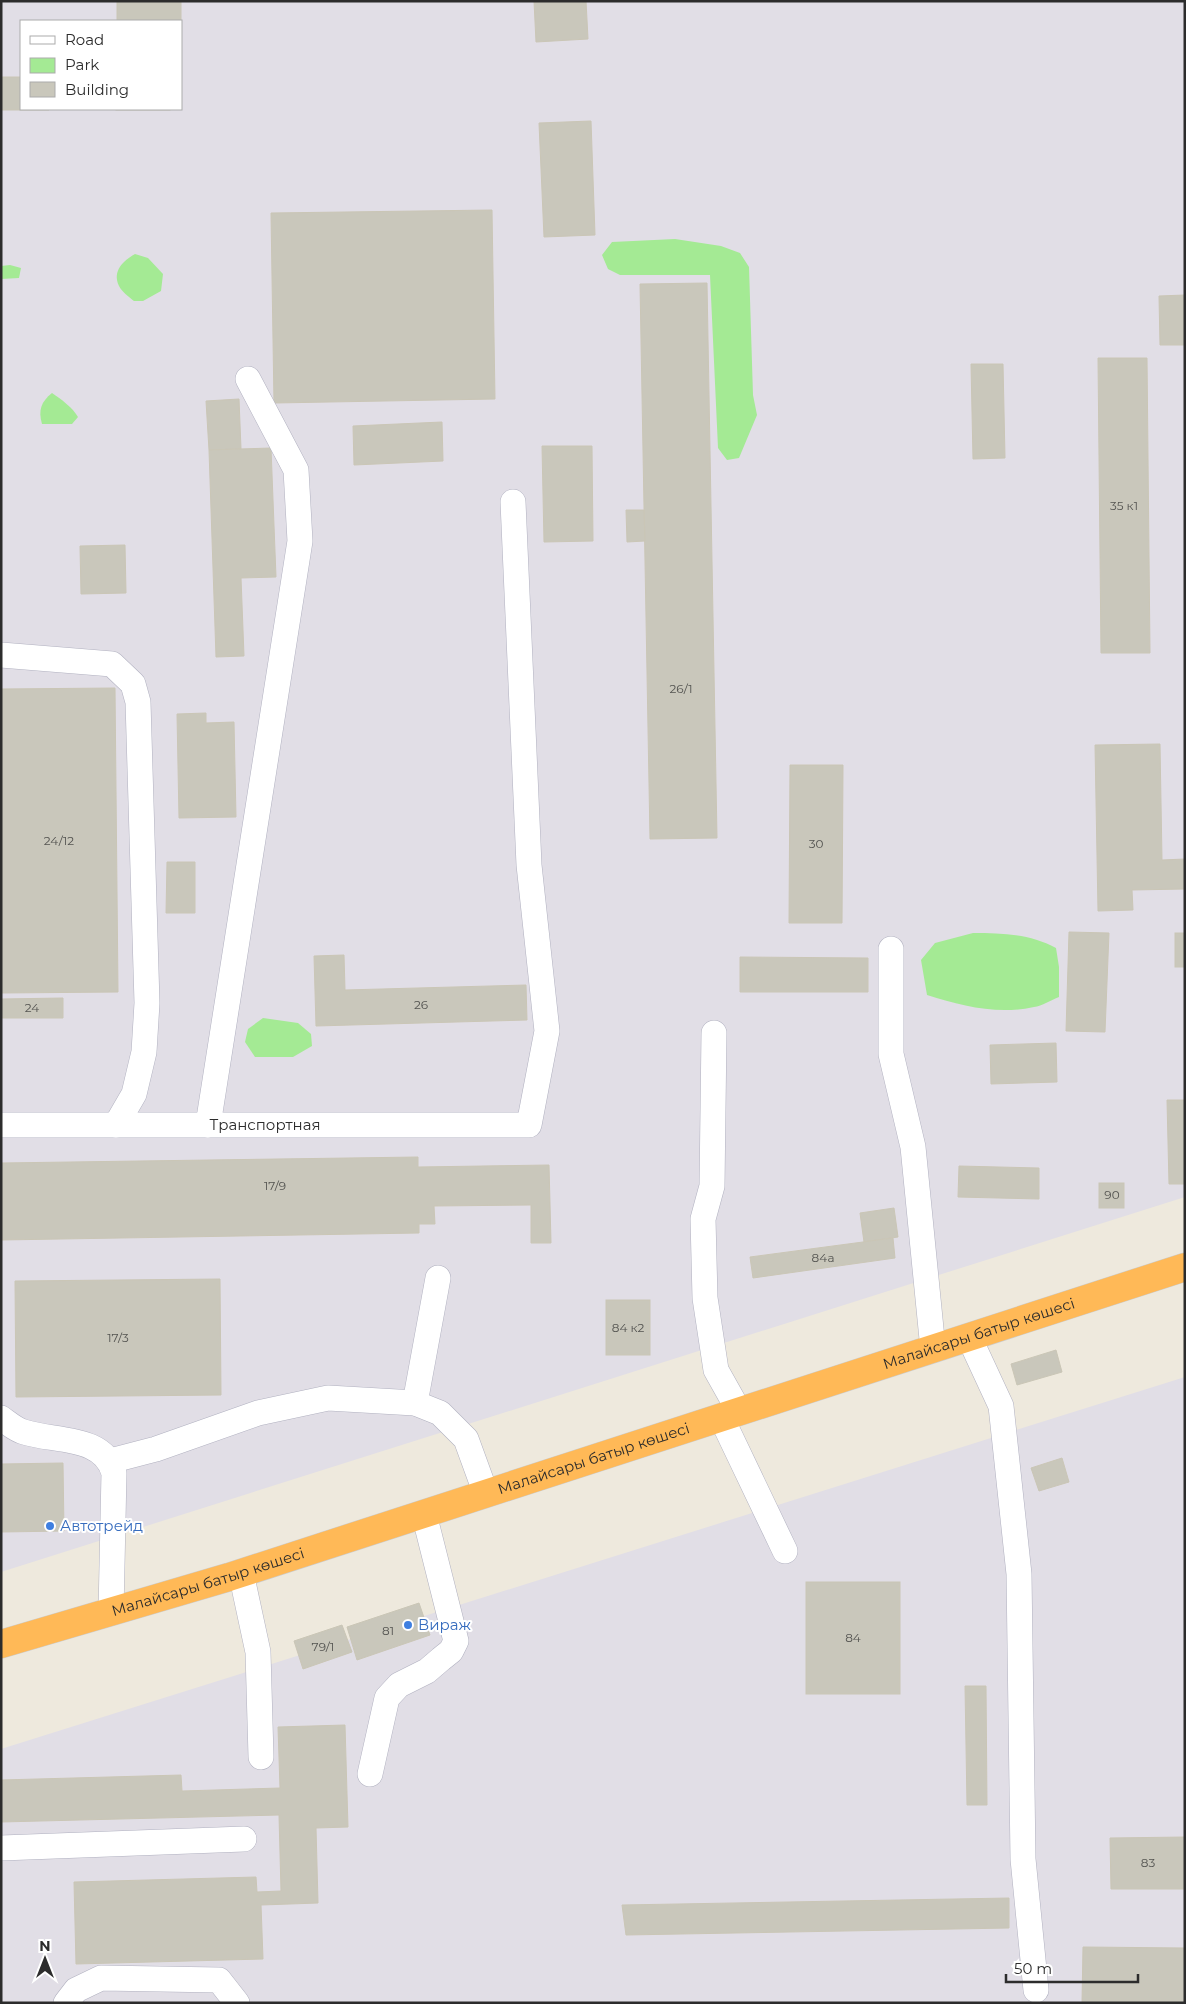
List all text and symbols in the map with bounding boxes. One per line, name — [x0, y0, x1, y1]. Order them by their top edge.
legend — [20, 20, 182, 110]
text: Road — [65, 30, 104, 49]
text: Park — [65, 55, 99, 74]
text: Building — [65, 80, 129, 99]
house number: 35 к1 — [1110, 498, 1138, 513]
house number: 26/1 — [670, 681, 692, 696]
house number: 24/12 — [44, 833, 74, 848]
house number: 30 — [809, 836, 823, 851]
house number: 26 — [414, 997, 428, 1012]
house number: 24 — [25, 1000, 39, 1015]
street label: Транспортная — [210, 1115, 320, 1134]
house number: 17/9 — [264, 1178, 286, 1193]
house number: 90 — [1104, 1187, 1120, 1202]
house number: 84а — [812, 1250, 834, 1265]
street label: Малайсары батыр көшесі — [880, 1293, 1077, 1373]
house number: 84 к2 — [612, 1320, 644, 1335]
house number: 17/3 — [107, 1330, 129, 1345]
street label: Малайсары батыр көшесі — [495, 1418, 692, 1498]
place label: Автотрейд — [60, 1516, 143, 1535]
marker: Автотрейд — [44, 1520, 56, 1532]
street label: Малайсары батыр көшесі — [109, 1543, 307, 1620]
place label: Вираж — [418, 1615, 472, 1634]
marker: Вираж — [402, 1619, 414, 1631]
house number: 81 — [382, 1623, 394, 1638]
house number: 84 — [845, 1630, 861, 1645]
house number: 79/1 — [312, 1639, 334, 1654]
house number: 83 — [1141, 1855, 1155, 1870]
north arrow — [20, 1934, 70, 1984]
text: N — [39, 1937, 51, 1955]
scale bar — [1006, 1952, 1138, 1984]
text: 50 m — [1014, 1959, 1052, 1978]

